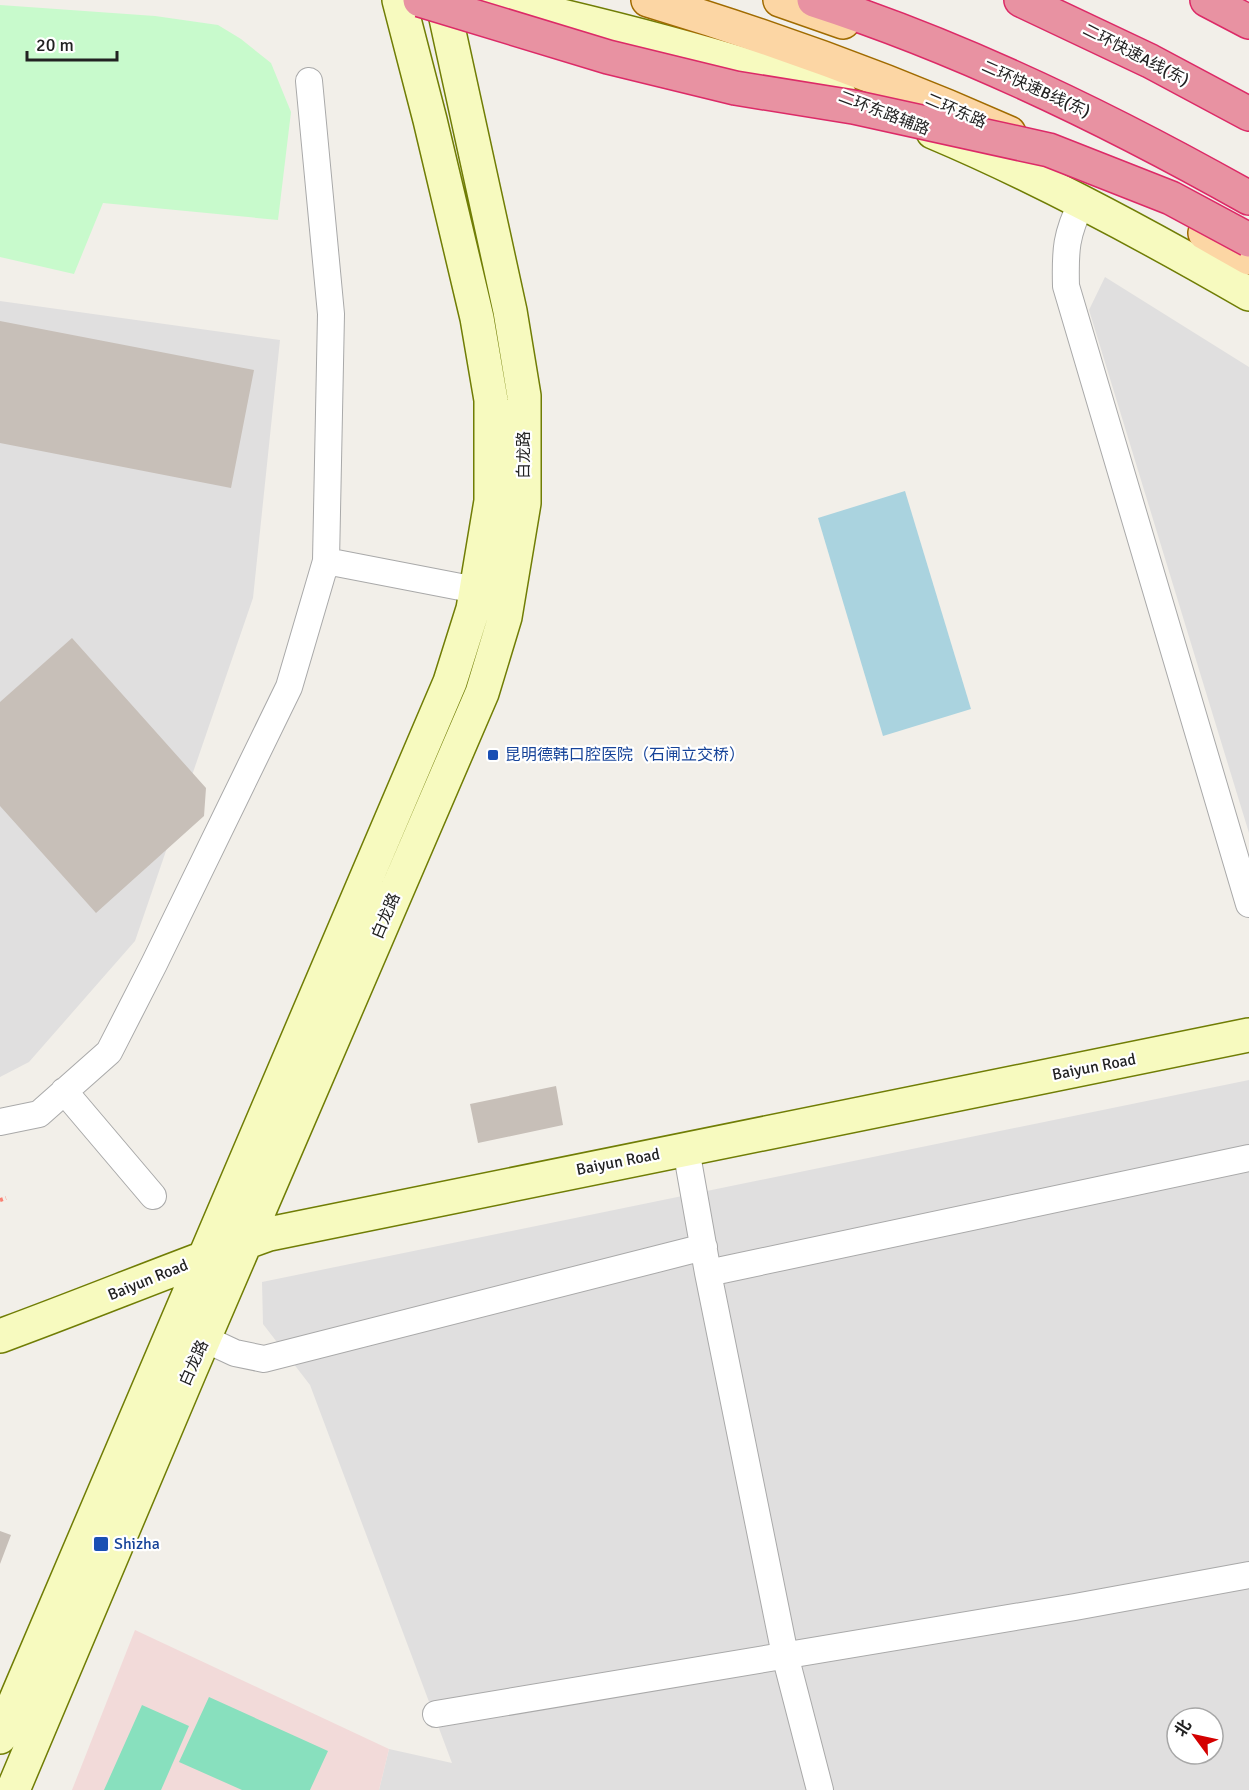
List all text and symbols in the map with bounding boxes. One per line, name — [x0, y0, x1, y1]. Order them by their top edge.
street label: 二环快速A线(东) — [1080, 20, 1192, 90]
scale bar — [27, 24, 117, 62]
text: 20 m — [36, 34, 74, 56]
street label: 二环快速B线(东) — [979, 56, 1093, 122]
street label: 二环东路辅路 — [836, 86, 932, 140]
street label: 二环东路 — [923, 89, 989, 133]
street label: 白龙路 — [514, 431, 534, 479]
place label: 昆明德韩口腔医院（石闸立交桥） — [505, 745, 745, 765]
marker: 昆明德韩口腔医院（石闸立交桥） — [486, 748, 500, 762]
street label: 白龙路 — [367, 890, 405, 942]
street label: Baiyun Road — [1051, 1049, 1137, 1085]
street label: Baiyun Road — [575, 1144, 661, 1180]
street label: Baiyun Road — [105, 1255, 191, 1305]
street label: 白龙路 — [175, 1337, 213, 1389]
place label: Shizha — [114, 1534, 160, 1554]
marker: Shizha — [92, 1535, 110, 1553]
north arrow — [1165, 1706, 1225, 1766]
text: 北 — [1171, 1716, 1196, 1741]

